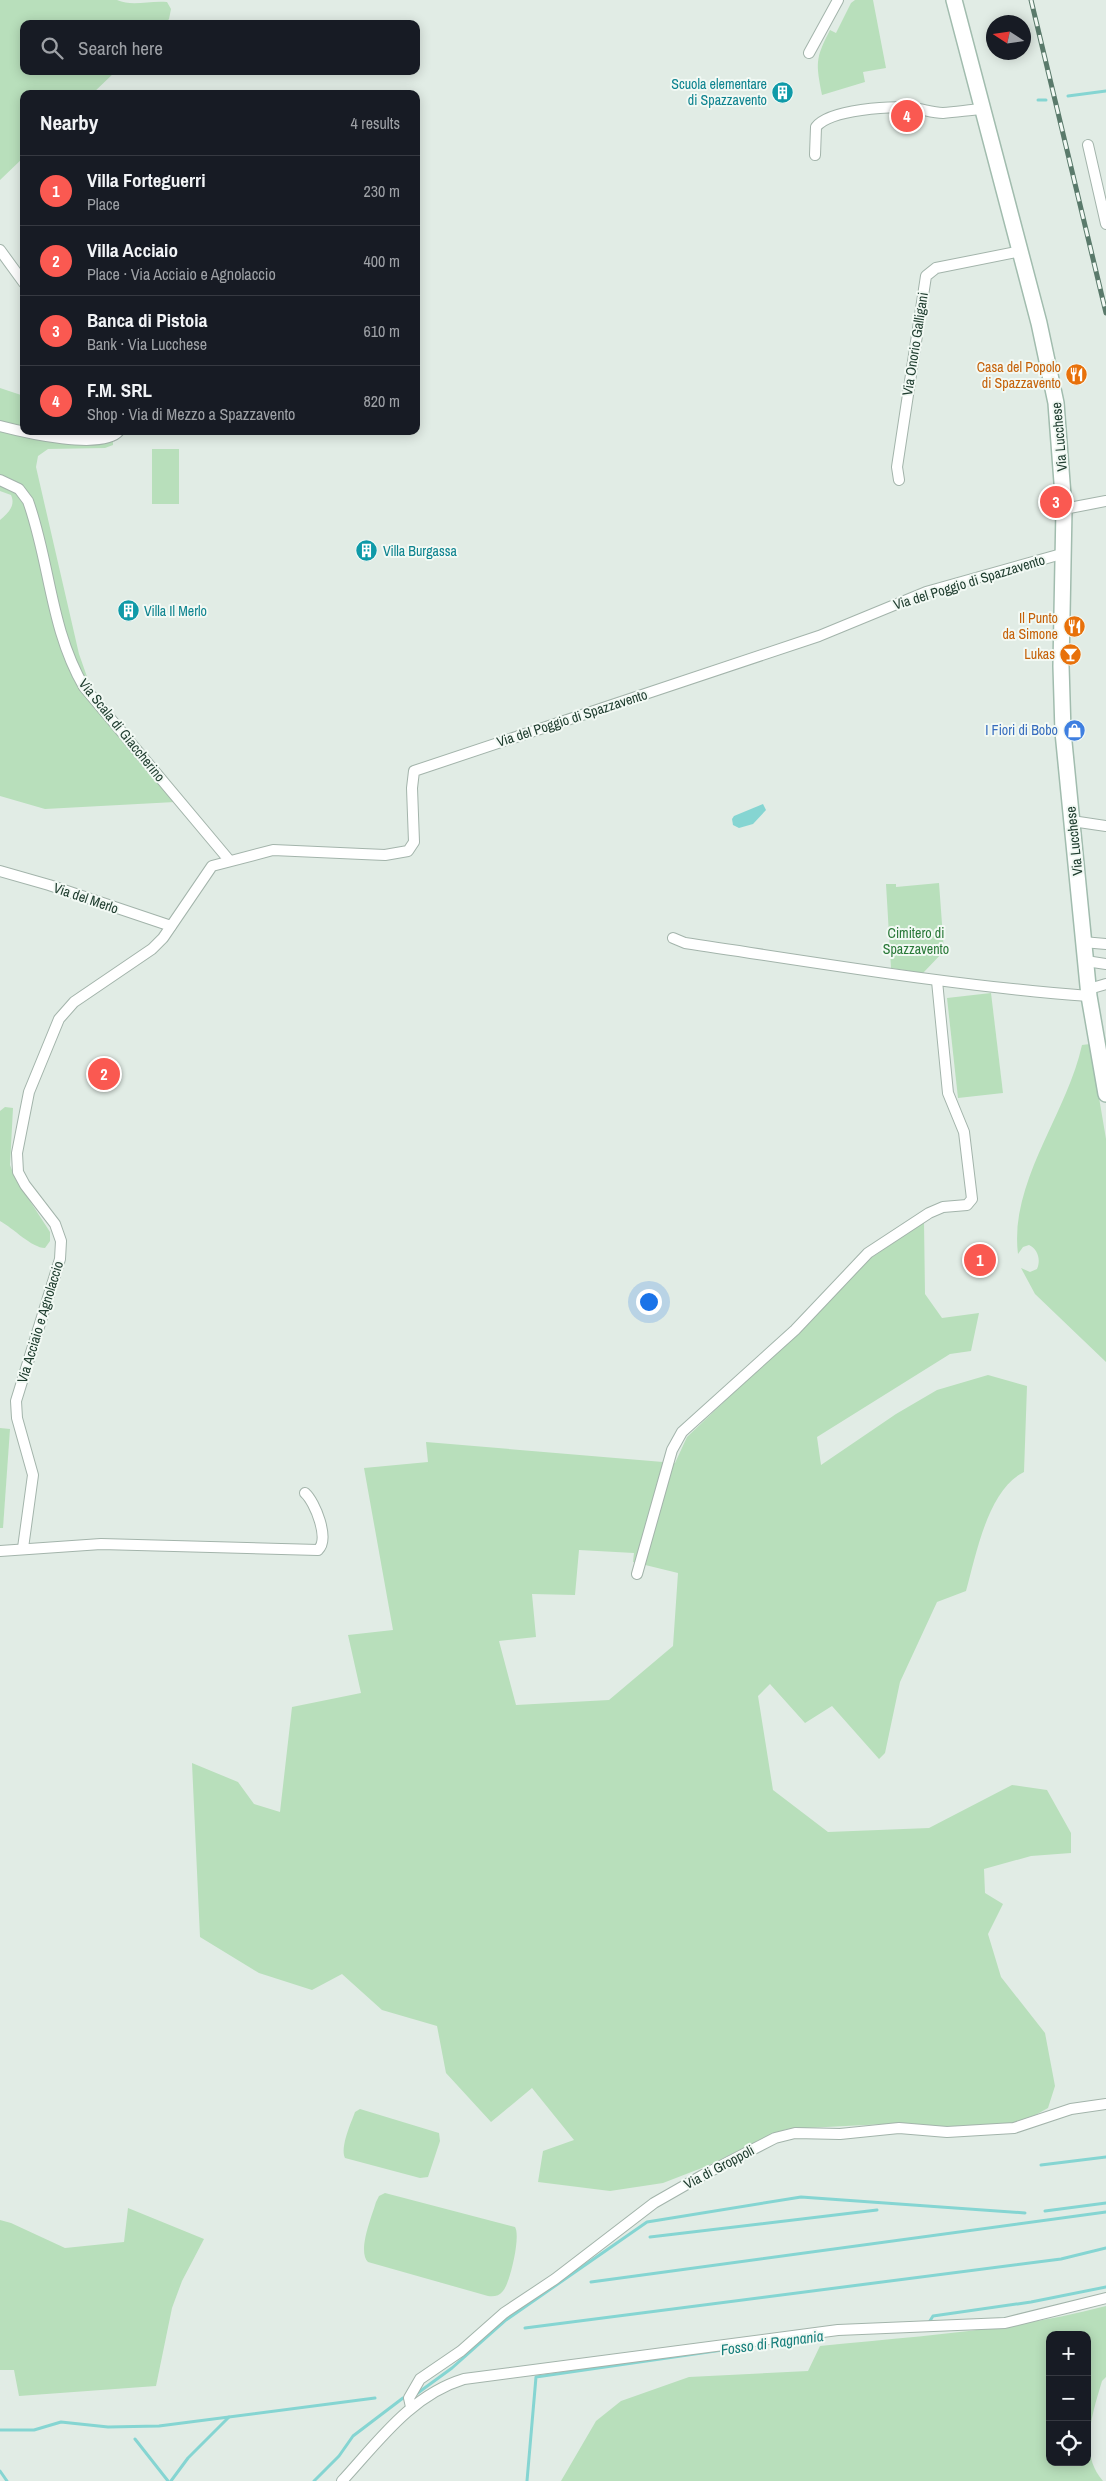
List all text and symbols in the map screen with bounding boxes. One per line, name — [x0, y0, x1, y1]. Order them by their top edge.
north arrow — [986, 15, 1031, 60]
search box — [20, 20, 420, 75]
icon: search — [38, 34, 66, 62]
text: Search here — [78, 35, 163, 61]
place label: Scuola elementare di Spazzavento — [671, 75, 767, 109]
building icon: Scuola elementare di Spazzavento — [771, 80, 795, 104]
pin: 4 — [891, 97, 923, 135]
text: Nearby — [40, 108, 98, 137]
text: 4 results — [350, 112, 400, 134]
text: Villa Forteguerri — [87, 167, 205, 193]
text: 1 — [52, 180, 60, 202]
text: 230 m — [364, 180, 400, 202]
text: Place — [87, 193, 120, 215]
text: Villa Acciaio — [87, 237, 178, 263]
text: 2 — [52, 250, 60, 272]
text: 400 m — [364, 250, 400, 272]
text: Place · Via Acciaio e Agnolaccio — [87, 263, 276, 285]
street label: Via Onorio Galligani — [898, 291, 932, 397]
text: Banca di Pistoia — [87, 307, 207, 333]
text: 3 — [52, 320, 60, 342]
text: 610 m — [364, 320, 400, 342]
text: Bank · Via Lucchese — [87, 333, 207, 355]
place label: Casa del Popolo di Spazzavento — [977, 358, 1061, 392]
restaurant icon: Casa del Popolo di Spazzavento — [1065, 363, 1089, 387]
text: F.M. SRL — [87, 377, 152, 403]
text: 4 — [52, 390, 60, 412]
text: 820 m — [364, 390, 400, 412]
street label: Via Lucchese — [1047, 402, 1071, 472]
text: Shop · Via di Mezzo a Spazzavento — [87, 403, 295, 425]
pin: 3 — [1040, 483, 1072, 521]
building icon: Villa Burgassa — [355, 539, 379, 563]
place label: Villa Burgassa — [383, 542, 457, 560]
street label: Via del Poggio di Spazzavento — [891, 550, 1047, 614]
building icon: Villa Il Merlo — [116, 599, 140, 623]
place label: Villa Il Merlo — [144, 602, 207, 620]
place label: Il Punto da Simone — [1002, 609, 1058, 643]
restaurant icon: Il Punto da Simone — [1062, 614, 1086, 638]
bar icon: Lukas — [1059, 642, 1083, 666]
place label: Lukas — [1024, 645, 1055, 663]
street label: Via Scala di Giaccherino — [75, 675, 169, 785]
street label: Via del Poggio di Spazzavento — [494, 685, 650, 751]
shop icon: I Fiori di Bobo — [1062, 718, 1086, 742]
place label: I Fiori di Bobo — [985, 721, 1058, 739]
street label: Via Lucchese — [1061, 806, 1087, 876]
street label: Via del Merlo — [51, 879, 121, 917]
park label: Cimitero di Spazzavento — [883, 924, 949, 958]
pin: 2 — [88, 1055, 120, 1093]
pin: 1 — [964, 1241, 996, 1279]
street label: Via Acciaio e Agnolaccio — [13, 1259, 67, 1385]
your location — [636, 1289, 662, 1315]
street label: Via di Groppoli — [681, 2141, 757, 2193]
water label: Fosso di Ragnania — [719, 2325, 825, 2360]
map controls — [1046, 2331, 1091, 2466]
button: + — [1046, 2331, 1091, 2376]
button: − — [1046, 2376, 1091, 2421]
button: locate — [1046, 2421, 1091, 2466]

